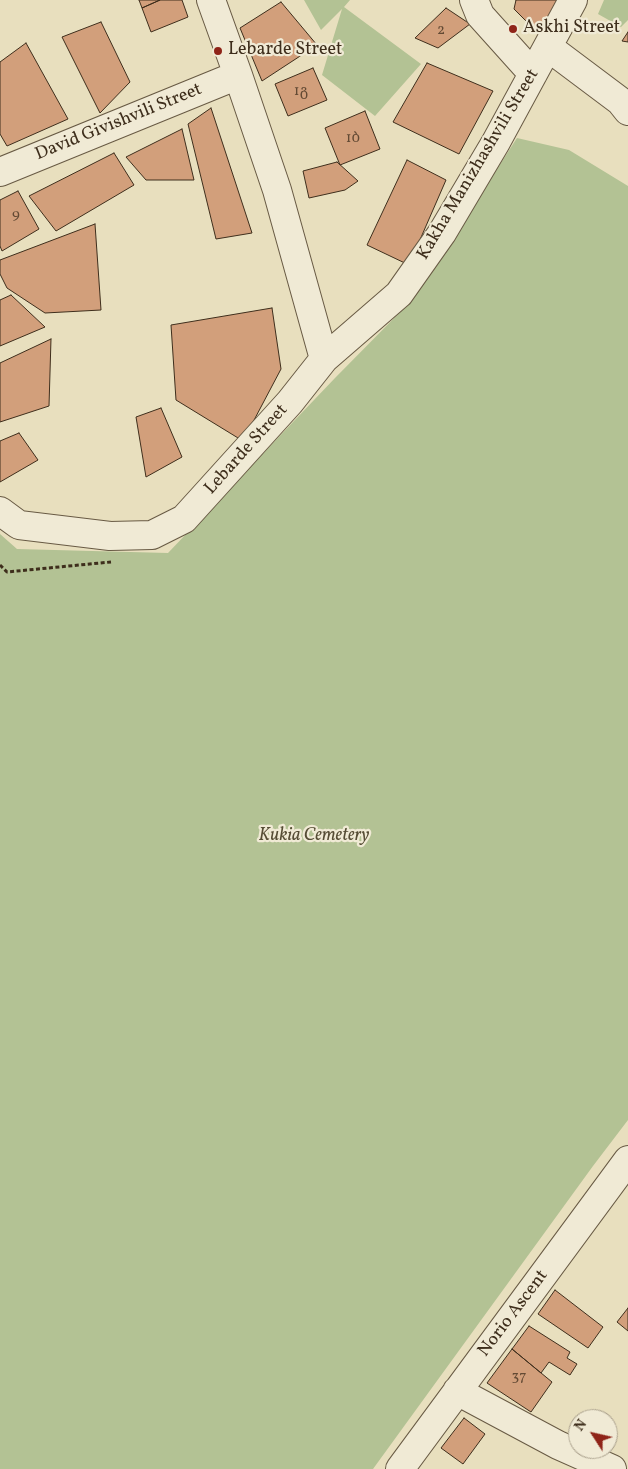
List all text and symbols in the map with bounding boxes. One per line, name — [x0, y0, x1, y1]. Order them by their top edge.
place label: Askhi Street — [523, 18, 620, 40]
house number: 2 — [437, 22, 445, 40]
marker: Askhi Street — [507, 23, 519, 35]
place label: Lebarde Street — [228, 40, 342, 62]
marker: Lebarde Street — [212, 45, 224, 57]
street label: Kakha Manizhashvili Street — [413, 66, 545, 264]
street label: David Givishvili Street — [32, 80, 206, 166]
house number: 1გ — [294, 83, 308, 101]
house number: 1ბ — [346, 130, 360, 148]
house number: 9 — [12, 206, 20, 224]
street label: Lebarde Street — [201, 400, 293, 500]
park label: Kukia Cemetery — [259, 826, 369, 848]
street label: Norio Ascent — [474, 1266, 554, 1362]
house number: 37 — [512, 1368, 526, 1386]
north arrow — [568, 1409, 618, 1459]
text: N — [570, 1416, 592, 1435]

